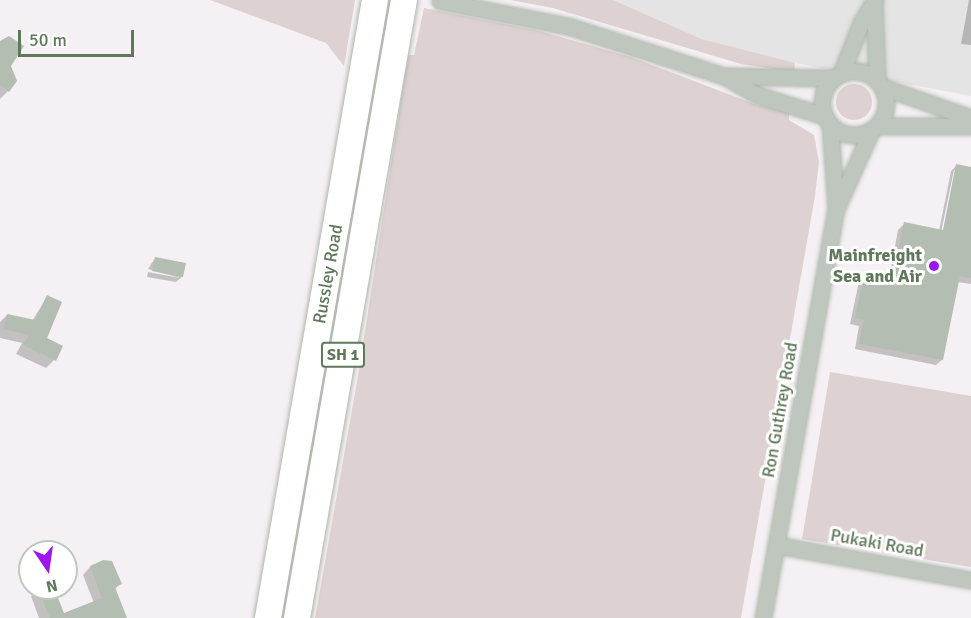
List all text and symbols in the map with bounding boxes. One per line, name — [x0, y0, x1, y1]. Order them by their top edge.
scale bar — [21, 18, 136, 56]
text: 50 m — [29, 29, 67, 51]
street label: Russley Road — [309, 222, 347, 326]
place label: Mainfreight Sea and Air — [828, 245, 922, 288]
marker: Mainfreight Sea and Air — [927, 259, 941, 273]
street label: Ron Guthrey Road — [757, 341, 803, 479]
road number: SH 1 — [320, 342, 366, 368]
street label: Pukaki Road — [829, 524, 925, 562]
north arrow — [18, 540, 78, 600]
text: N — [44, 575, 59, 597]

